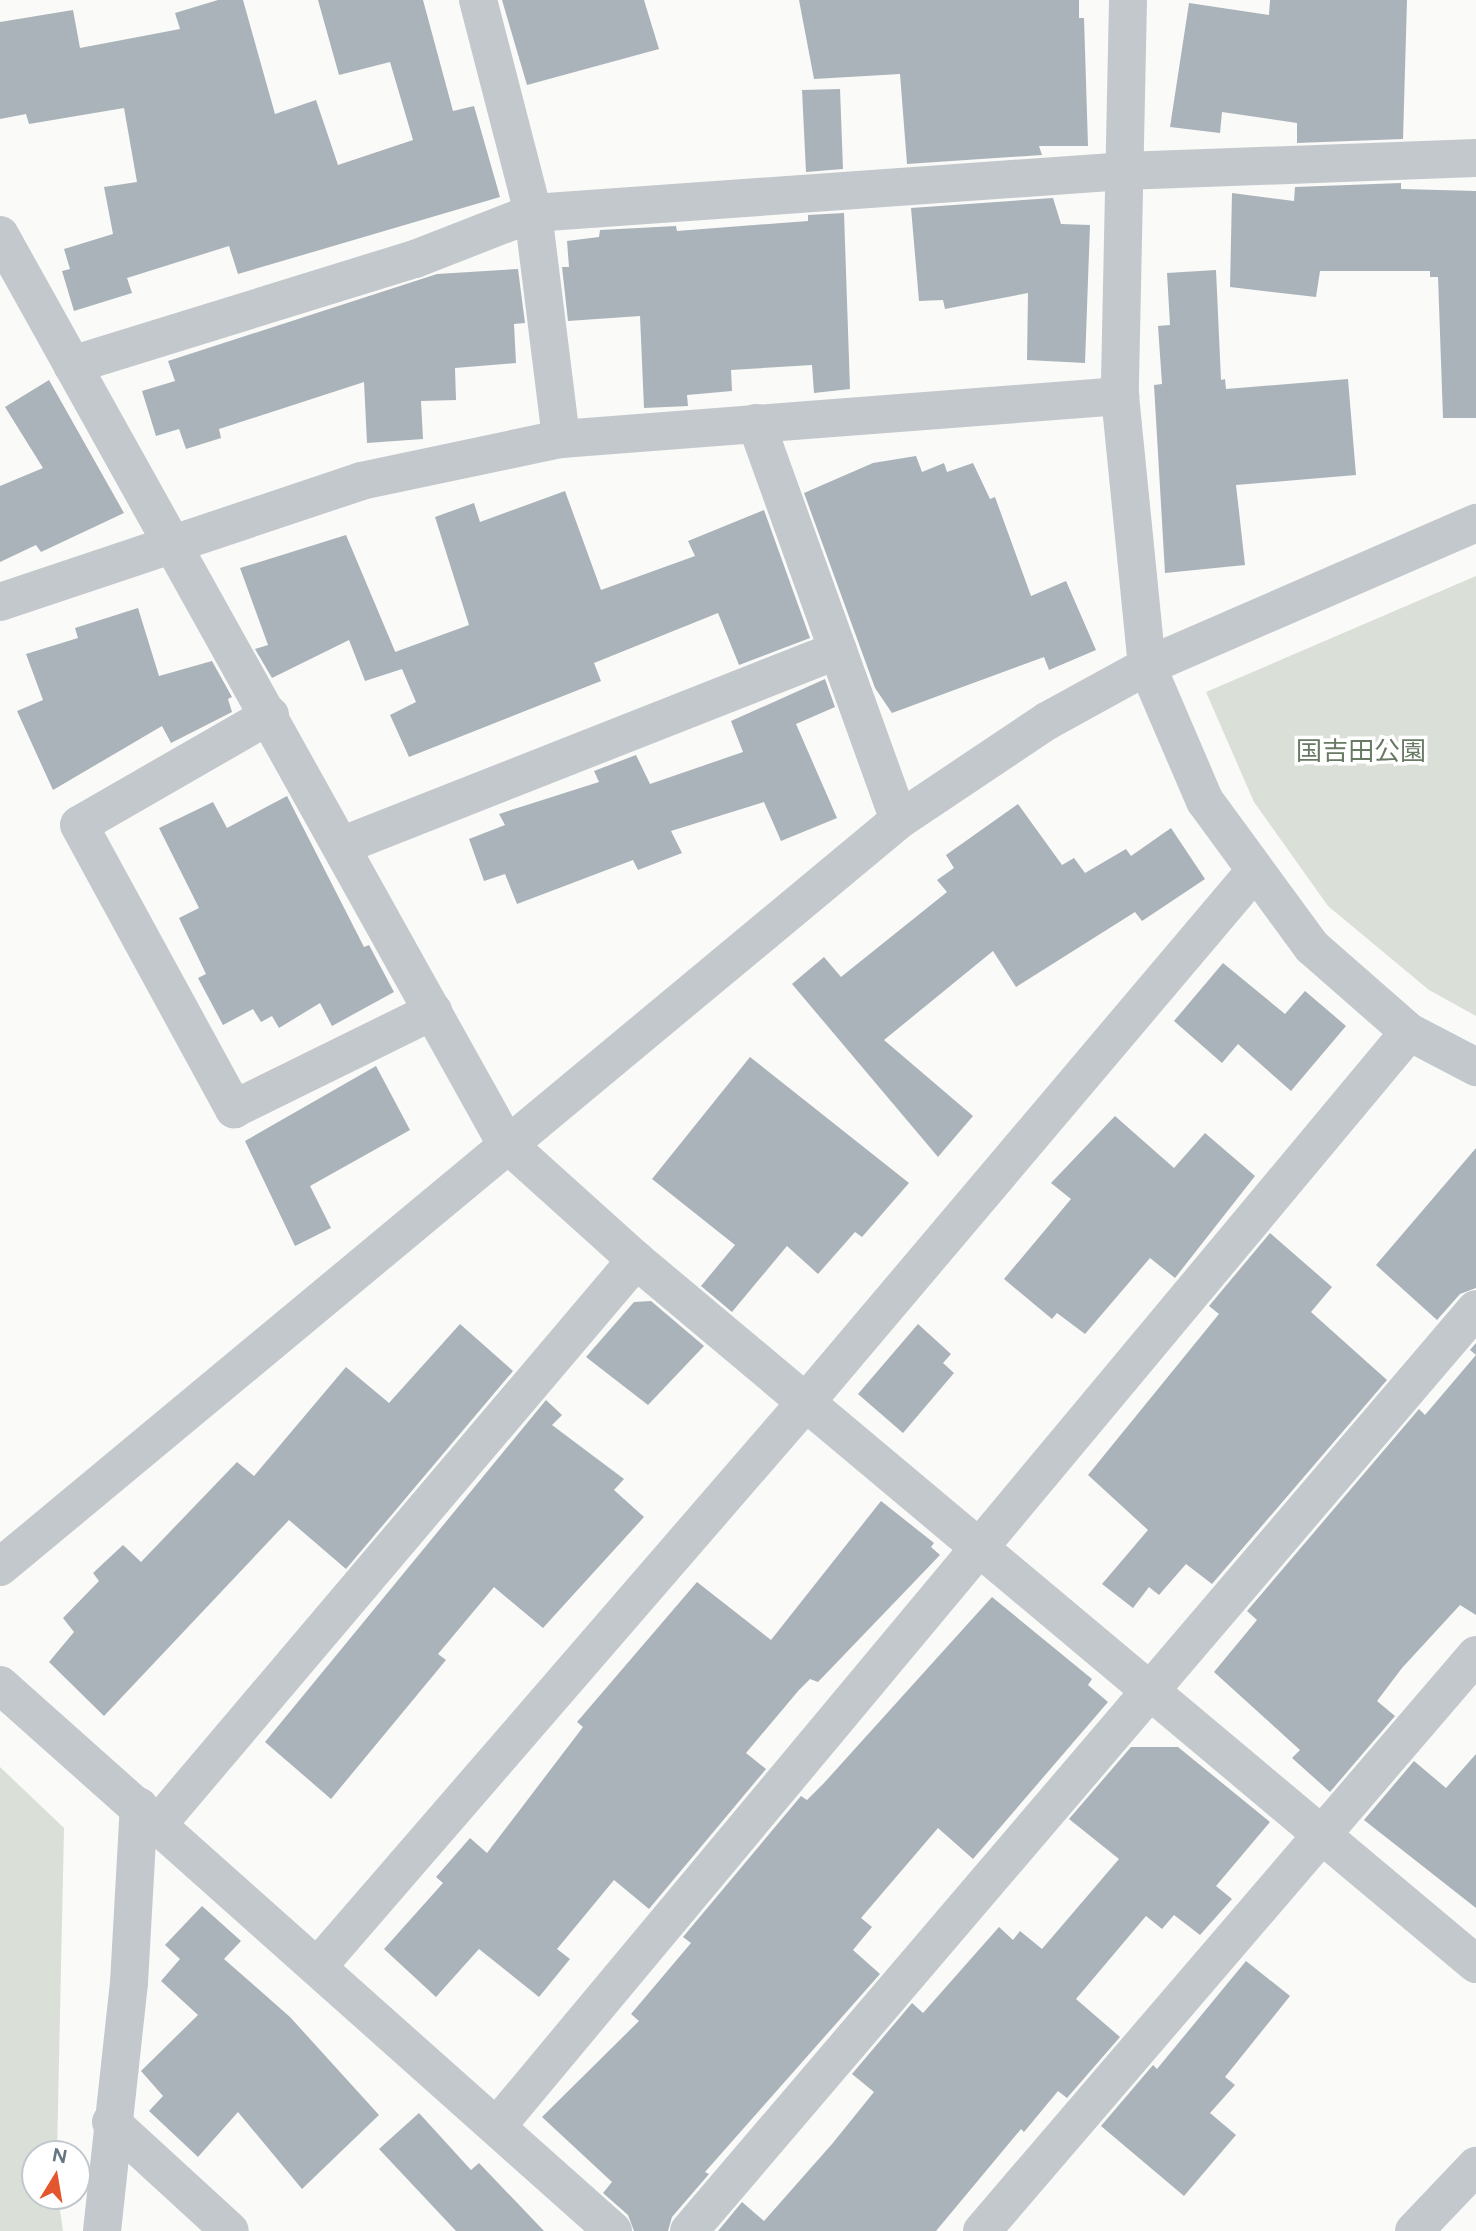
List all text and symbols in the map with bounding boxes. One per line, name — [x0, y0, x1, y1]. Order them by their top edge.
park label: 国吉田公園 — [1296, 736, 1426, 768]
north arrow — [21, 2140, 91, 2210]
text: N — [50, 2143, 69, 2169]

